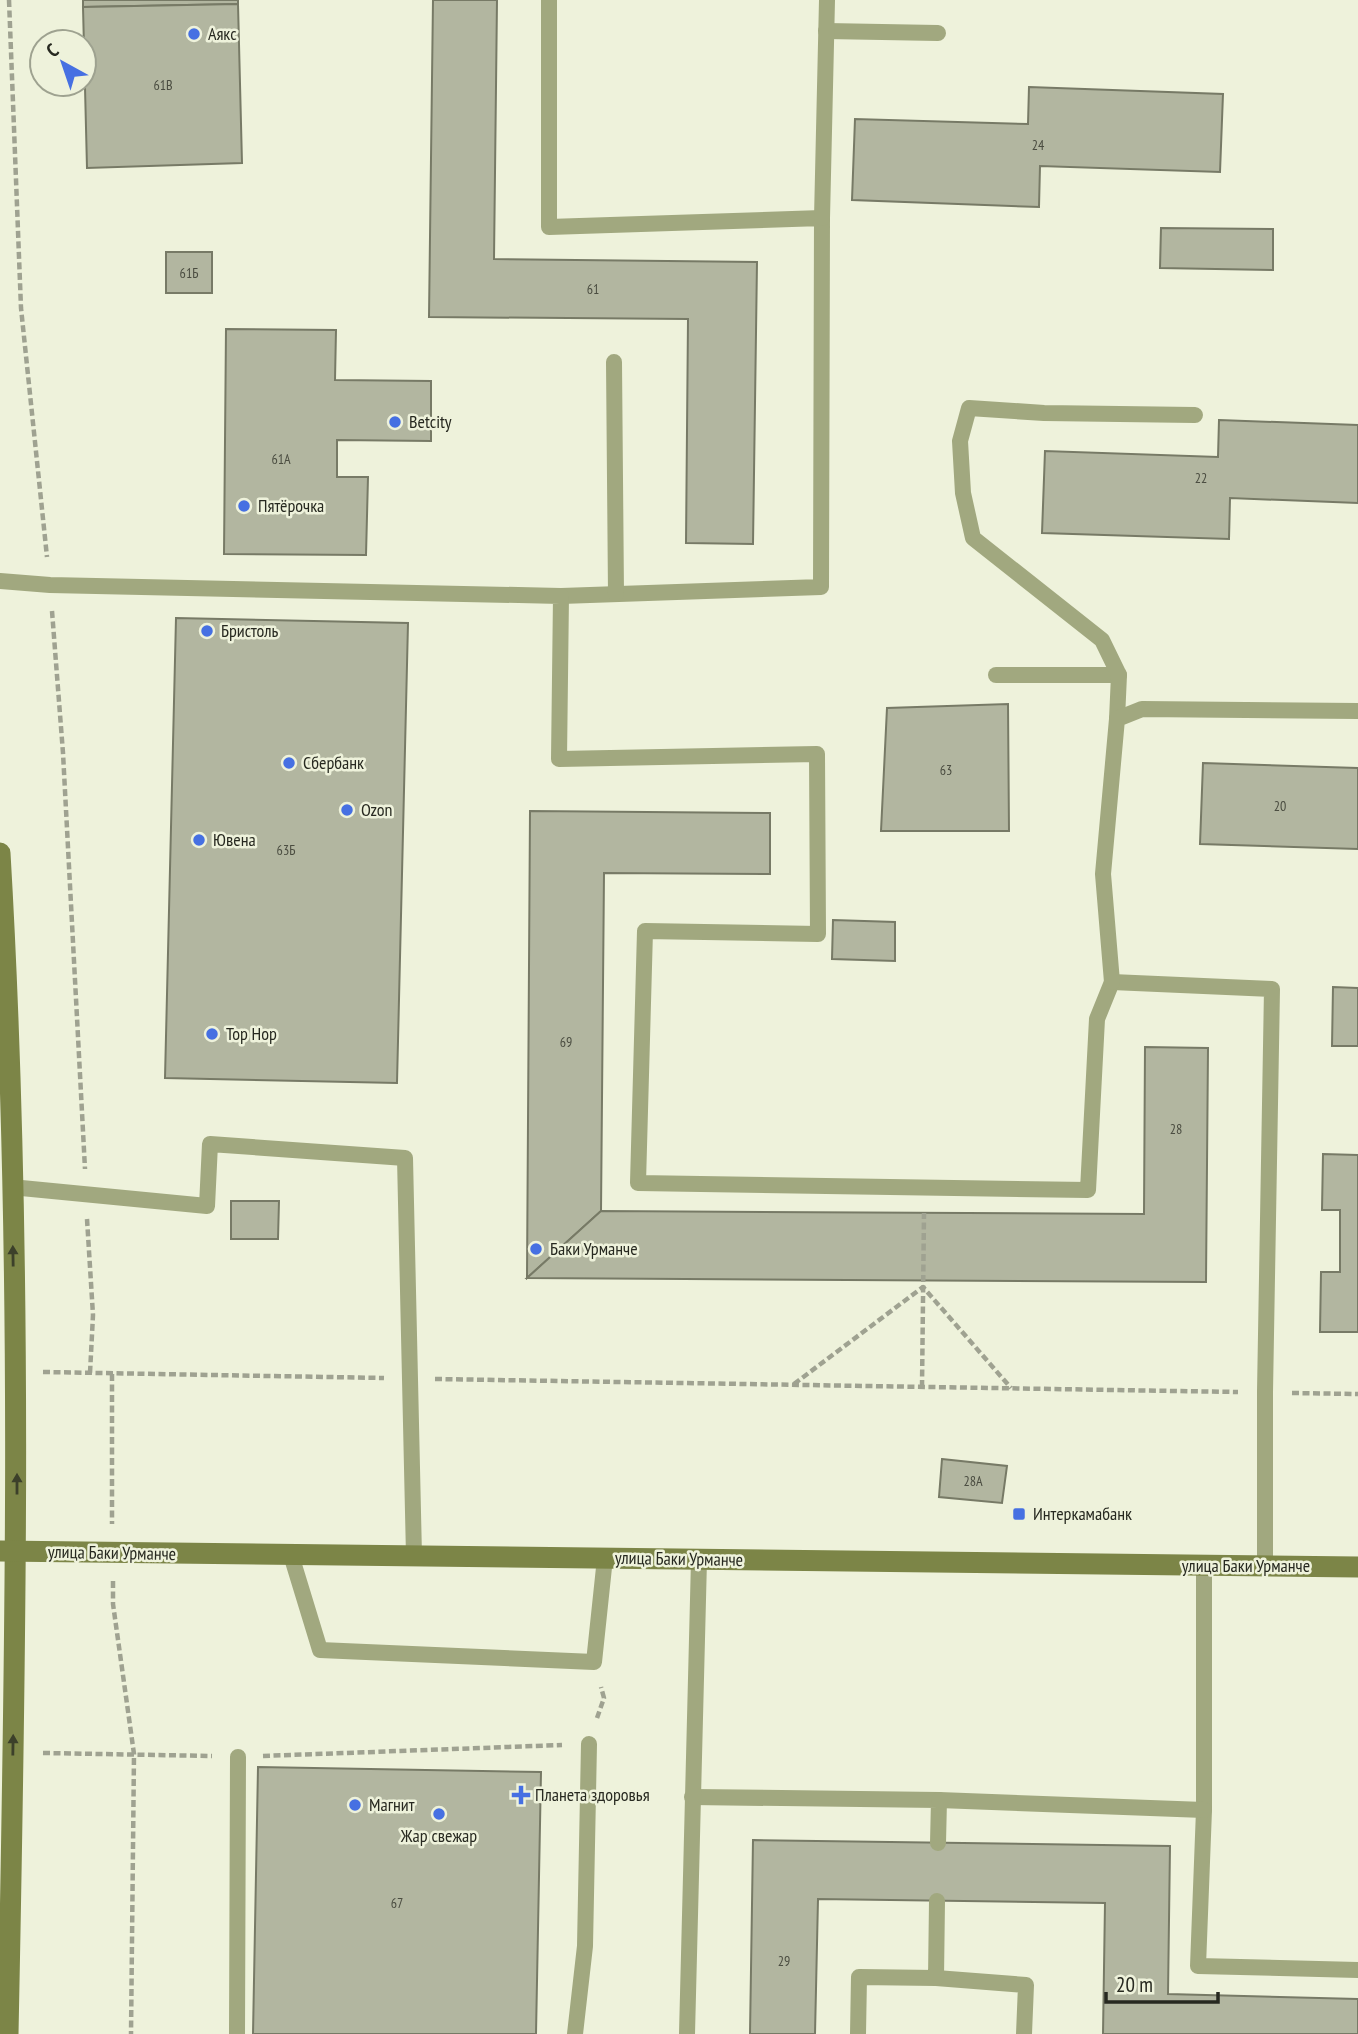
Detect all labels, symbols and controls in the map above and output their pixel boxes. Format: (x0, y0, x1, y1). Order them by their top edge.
place label: Аякс (208, 22, 237, 45)
marker: Аякс (186, 26, 202, 42)
north arrow (28, 28, 98, 98)
text: С (41, 38, 63, 62)
house number: 61В (153, 76, 173, 94)
house number: 24 (1032, 136, 1045, 154)
house number: 61Б (180, 264, 198, 282)
house number: 61 (587, 280, 599, 298)
place label: Betcity (409, 410, 452, 433)
marker: Betcity (387, 414, 403, 430)
house number: 61А (271, 450, 291, 468)
house number: 22 (1195, 469, 1207, 487)
place label: Пятёрочка (258, 494, 324, 517)
marker: Пятёрочка (236, 498, 252, 514)
place label: Бристоль (221, 619, 279, 642)
marker: Бристоль (199, 623, 215, 639)
place label: Сбербанк (303, 751, 364, 774)
marker: Сбербанк (281, 755, 297, 771)
house number: 63 (940, 761, 952, 779)
house number: 20 (1274, 797, 1286, 815)
place label: Ozon (361, 798, 393, 821)
marker: Ozon (339, 802, 355, 818)
place label: Ювена (213, 828, 256, 851)
marker: Ювена (191, 832, 207, 848)
house number: 63Б (277, 841, 295, 859)
place label: Top Hop (226, 1022, 277, 1045)
marker: Top Hop (204, 1026, 220, 1042)
house number: 69 (560, 1033, 572, 1051)
house number: 28 (1170, 1120, 1182, 1138)
place label: Баки Урманче (550, 1237, 638, 1260)
marker: Баки Урманче (528, 1241, 544, 1257)
one-way arrow (7, 1245, 19, 1267)
house number: 28А (963, 1472, 983, 1490)
one-way arrow (11, 1473, 23, 1495)
place label: Интеркамабанк (1033, 1502, 1132, 1525)
marker: Интеркамабанк (1011, 1506, 1027, 1522)
street label: улица Баки Урманче (48, 1540, 176, 1565)
street label: улица Баки Урманче (615, 1546, 743, 1571)
street label: улица Баки Урманче (1182, 1554, 1310, 1577)
one-way arrow (7, 1734, 18, 1756)
place label: Планета здоровья (535, 1783, 650, 1806)
marker: Планета здоровья (513, 1787, 529, 1803)
place label: Магнит (369, 1793, 415, 1816)
marker: Магнит (347, 1797, 363, 1813)
marker: Жар свежар (431, 1806, 447, 1822)
place label: Жар свежар (400, 1824, 477, 1847)
house number: 67 (391, 1894, 403, 1912)
house number: 29 (778, 1952, 790, 1970)
scale bar (1106, 1960, 1218, 2004)
text: 20 m (1116, 1971, 1153, 1998)

